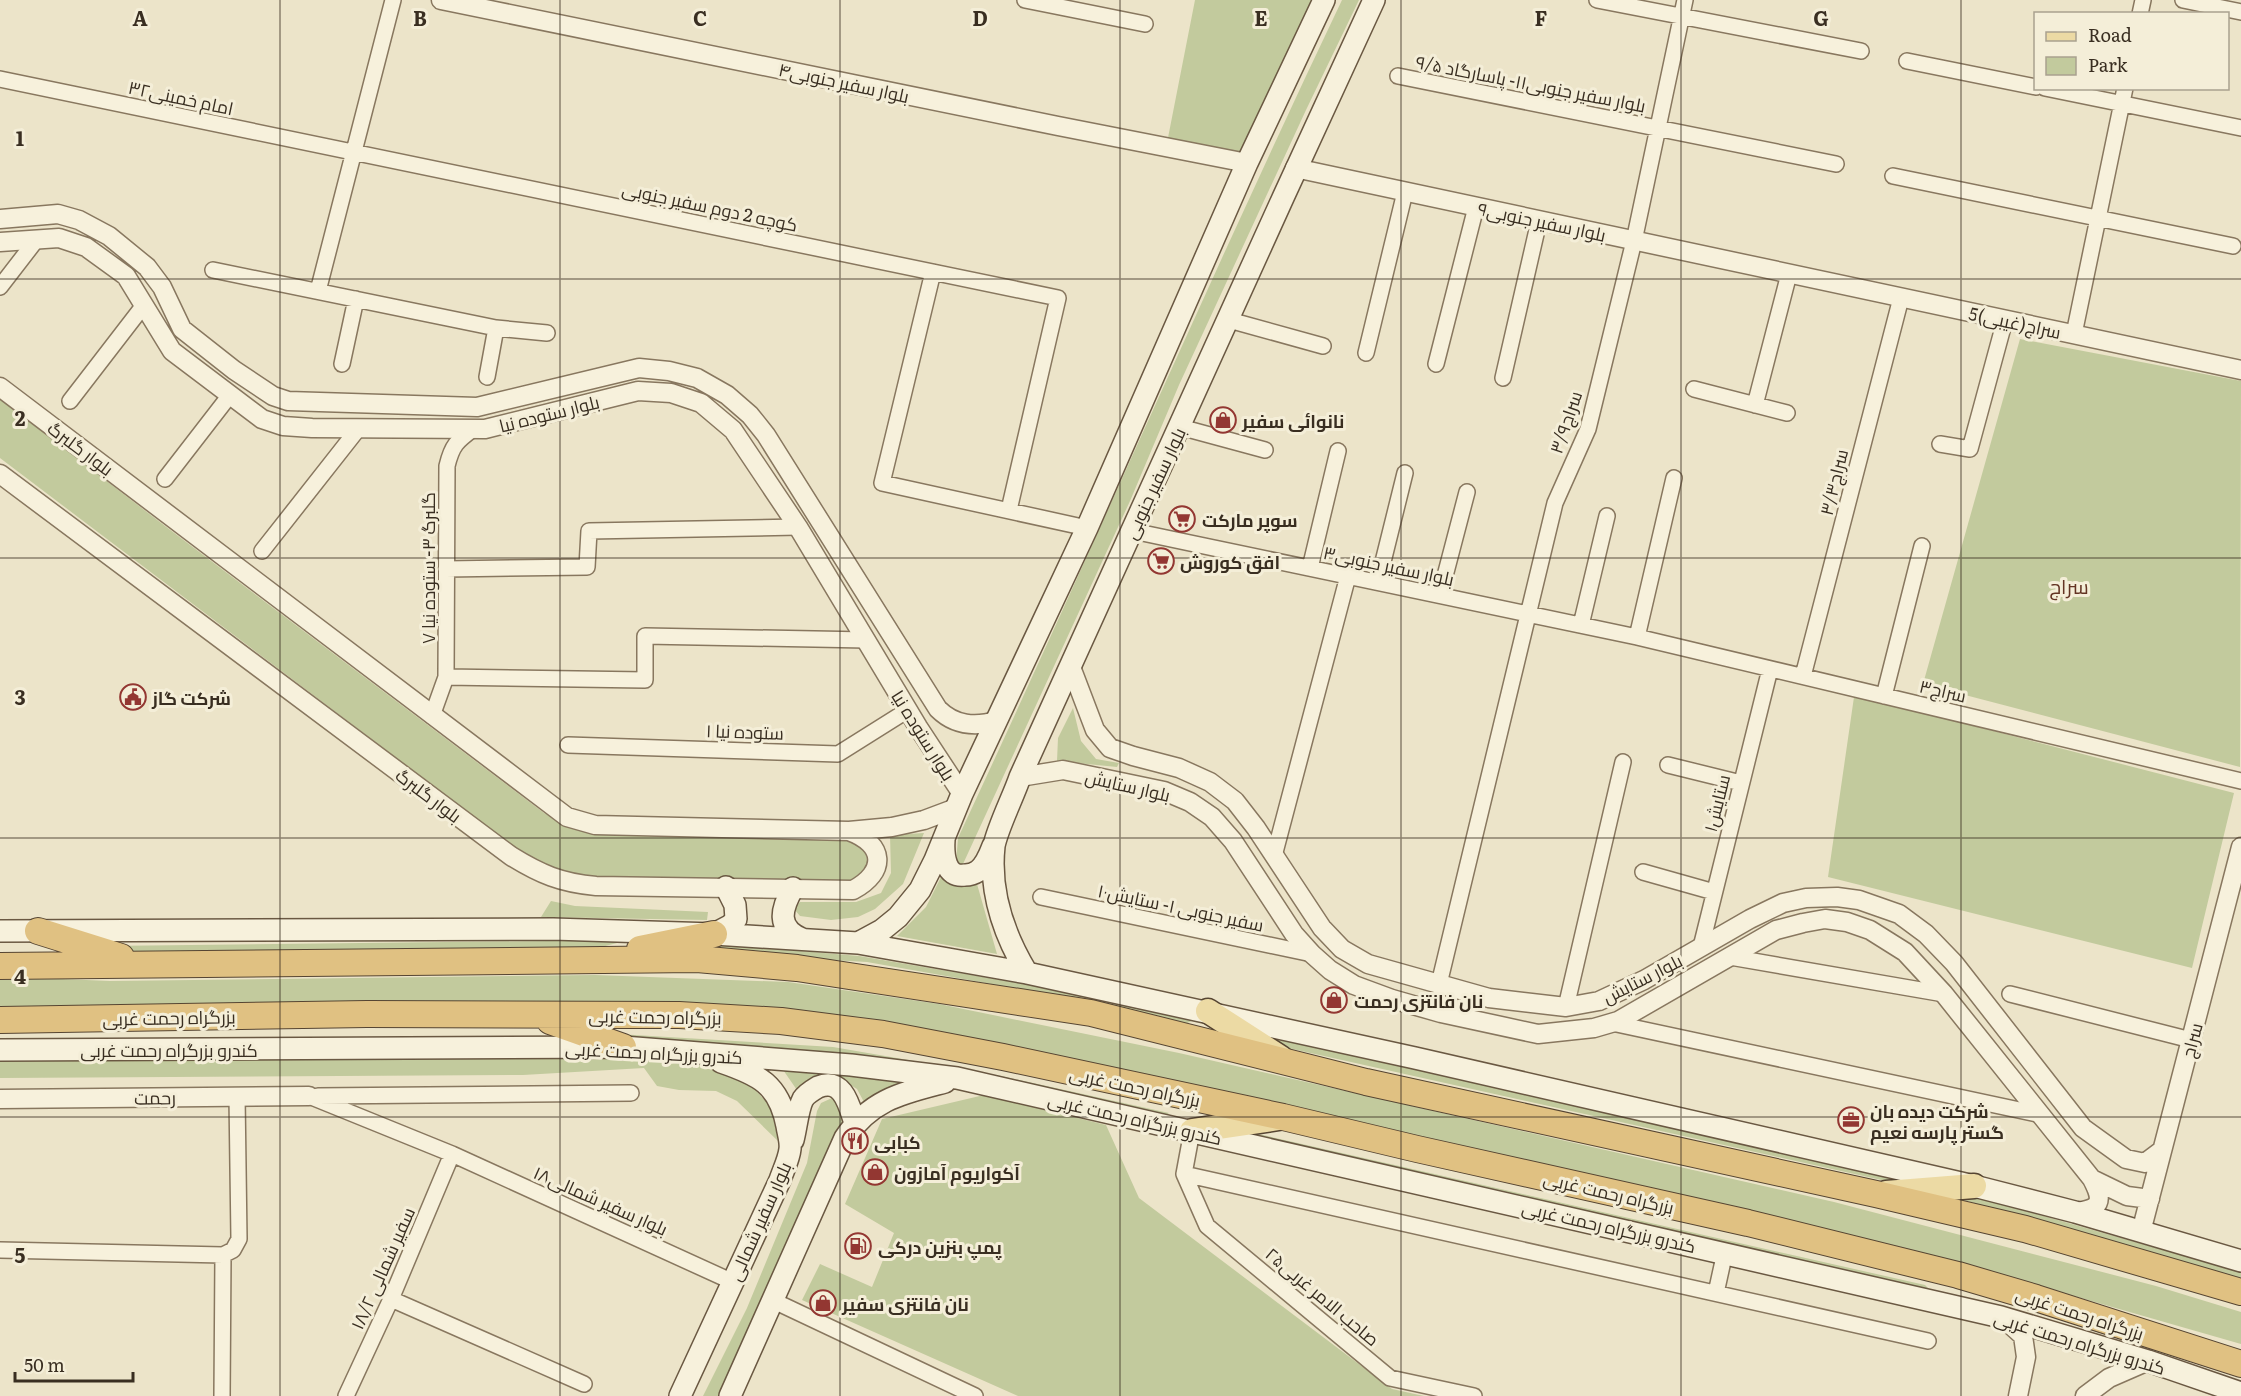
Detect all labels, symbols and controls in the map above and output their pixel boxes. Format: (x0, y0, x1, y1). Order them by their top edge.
text: A (132, 2, 148, 32)
text: B (413, 2, 427, 32)
text: C (693, 2, 707, 32)
text: D (972, 2, 988, 32)
text: E (1254, 2, 1268, 32)
text: F (1535, 2, 1548, 32)
text: G (1813, 2, 1829, 32)
legend (2034, 12, 2229, 90)
text: Road (2088, 21, 2132, 48)
street label: بلوار سفیر جنوبی۱۱- پاسارگاد ۹/۵ (1414, 47, 1648, 119)
text: Park (2088, 51, 2129, 78)
street label: بلوار سفیر جنوبی۴ (776, 55, 912, 109)
street label: امام خمینی۳۲ (126, 73, 236, 121)
text: 1 (16, 122, 24, 152)
street label: کوچه 2 دوم سفیر جنوبی (620, 174, 800, 238)
street label: بلوار سفیر جنوبی۹ (1475, 194, 1609, 248)
street label: 5سراج(غیبی) (1966, 299, 2064, 345)
street label: بلوار ستوده نیا (496, 387, 602, 439)
street label: سراج۳/۹ (1542, 387, 1588, 457)
text: 2 (15, 402, 26, 432)
shop icon: نانوائی سفیر (1208, 405, 1238, 435)
place label: نانوائی سفیر (1241, 407, 1344, 434)
street label: بلوار گلبرگ (42, 414, 120, 482)
street label: بلوار سفیر جنوبی (1116, 422, 1192, 544)
street label: سراج۳/۳ (1812, 446, 1854, 518)
street label: گلبرگ ۳- ستوده نیا ۷ (414, 492, 441, 644)
supermarket icon: سوپر مارکت (1167, 504, 1197, 534)
place label: سوپر مارکت (1202, 506, 1298, 533)
street label: بلوار سفیر جنوبی۳ (1321, 538, 1457, 592)
supermarket icon: افق کوروش (1146, 546, 1176, 576)
place label: افق کوروش (1180, 548, 1280, 575)
district label: سراج (2049, 570, 2089, 601)
street label: سراج۳ (1917, 672, 1969, 708)
text: 3 (14, 681, 26, 711)
public building icon: شرکت گاز (118, 682, 148, 712)
place label: شرکت گاز (151, 684, 231, 711)
street label: بلوار ستوده نیا (885, 684, 963, 786)
street label: ستوده نیا ۱ (706, 716, 784, 746)
street label: بلوار گلبرگ (390, 761, 468, 829)
street label: بلوار ستایش (1083, 762, 1173, 808)
street label: ستایش۱ (1696, 771, 1736, 835)
street label: سفیر جنوبی ۱- ستایش۱۰ (1096, 876, 1266, 938)
street label: بلوار ستایش (1597, 946, 1687, 1010)
text: 4 (14, 960, 26, 990)
shop icon: نان فانتزی رحمت (1319, 985, 1349, 1015)
place label: نان فانتزی رحمت (1354, 987, 1483, 1014)
street label: بزرگراه رحمت غربی (588, 1001, 722, 1031)
street label: بزرگراه رحمت غربی (102, 1002, 236, 1032)
street label: سراج (2173, 1019, 2209, 1061)
street label: کندرو بزرگراه رحمت غربی (565, 1034, 743, 1070)
street label: کندرو بزرگراه رحمت غربی (80, 1036, 258, 1063)
street label: بزرگراه رحمت غربی (1067, 1059, 1203, 1113)
street label: رحمت (134, 1083, 176, 1111)
street label: کندرو بزرگراه رحمت غربی (1045, 1085, 1225, 1151)
place label: شرکت دیده بان گستر پارسه نعیم (1870, 1097, 2004, 1145)
office icon: شرکت دیده بان گستر پارسه نعیم (1836, 1105, 1866, 1135)
restaurant icon: کبابی (840, 1126, 870, 1156)
place label: کبابی (874, 1128, 921, 1155)
street label: بلوار سفیر شمالی (721, 1157, 797, 1285)
shop icon: آکواریوم آمازون (860, 1157, 890, 1187)
street label: بلوار سفیر شمالی۱۸ (529, 1158, 673, 1242)
place label: آکواریوم آمازون (894, 1159, 1020, 1186)
street label: بزرگراه رحمت غربی (1541, 1164, 1677, 1220)
street label: کندرو بزرگراه رحمت غربی (1519, 1193, 1699, 1259)
street label: سفیر شمالی ۱۸/۲ (343, 1202, 421, 1334)
fuel station icon: پمپ بنزین درکی (843, 1231, 873, 1261)
place label: پمپ بنزین درکی (878, 1233, 1002, 1260)
text: 5 (15, 1239, 26, 1269)
street label: صاحب الامر غربی۲۵ (1260, 1240, 1386, 1352)
street label: بزرگراه رحمت غربی (2012, 1280, 2148, 1346)
shop icon: نان فانتزی سفیر (808, 1288, 838, 1318)
place label: نان فانتزی سفیر (841, 1290, 969, 1317)
street label: کندرو بزرگراه رحمت غربی (1991, 1303, 2169, 1381)
scale bar (15, 1345, 134, 1383)
text: 50 m (24, 1351, 65, 1378)

